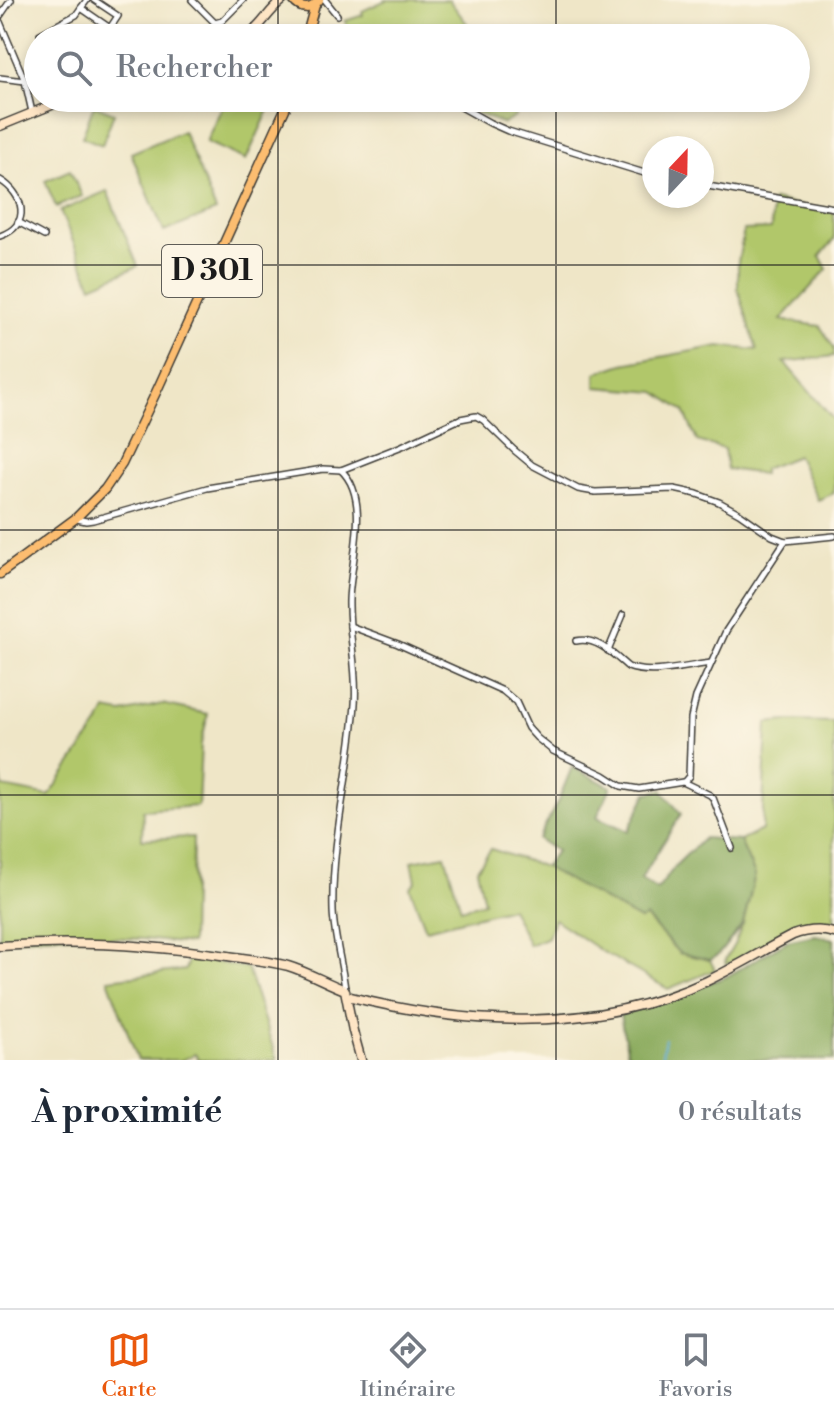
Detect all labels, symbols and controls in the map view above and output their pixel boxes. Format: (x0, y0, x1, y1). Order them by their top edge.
search box (24, 24, 810, 112)
icon: search (52, 46, 96, 90)
text: Rechercher (116, 49, 273, 87)
north arrow (642, 136, 714, 208)
road number: D 301 (162, 245, 262, 297)
text: À proximité (32, 1091, 222, 1133)
text: 0 résultats (678, 1096, 802, 1128)
tab: Carte (102, 1328, 157, 1403)
tab: Itinéraire (360, 1328, 456, 1403)
tab: Favoris (659, 1328, 732, 1403)

